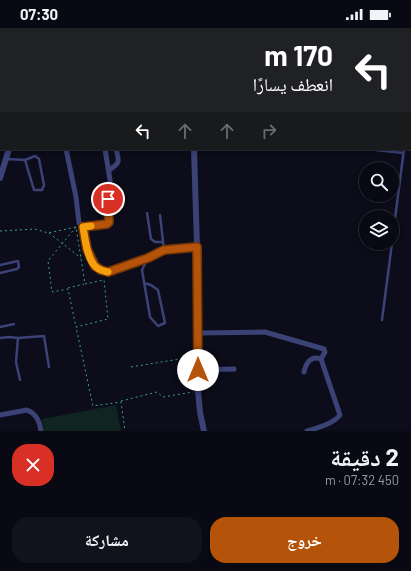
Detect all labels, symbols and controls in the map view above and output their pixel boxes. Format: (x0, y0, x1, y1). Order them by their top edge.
text: 07:30 (20, 5, 58, 23)
text: 170 m (264, 38, 333, 72)
icon: left (347, 44, 399, 96)
text: انعطف يسارًا (253, 73, 333, 95)
icon: left (132, 120, 154, 142)
icon: ahead (174, 120, 196, 142)
icon: ahead (216, 120, 238, 142)
icon: right (258, 120, 280, 142)
map controls (359, 162, 399, 250)
button: search (359, 162, 399, 202)
pin (91, 182, 125, 216)
icon: arrive (97, 188, 119, 210)
button: layers (359, 210, 399, 250)
position arrow (177, 349, 219, 391)
text: 2 دقيقة (330, 442, 399, 471)
button: close (12, 444, 54, 486)
text: 450 m · 07:32 (325, 472, 399, 488)
button: مشاركة (12, 517, 202, 563)
button: خروج (210, 517, 399, 563)

